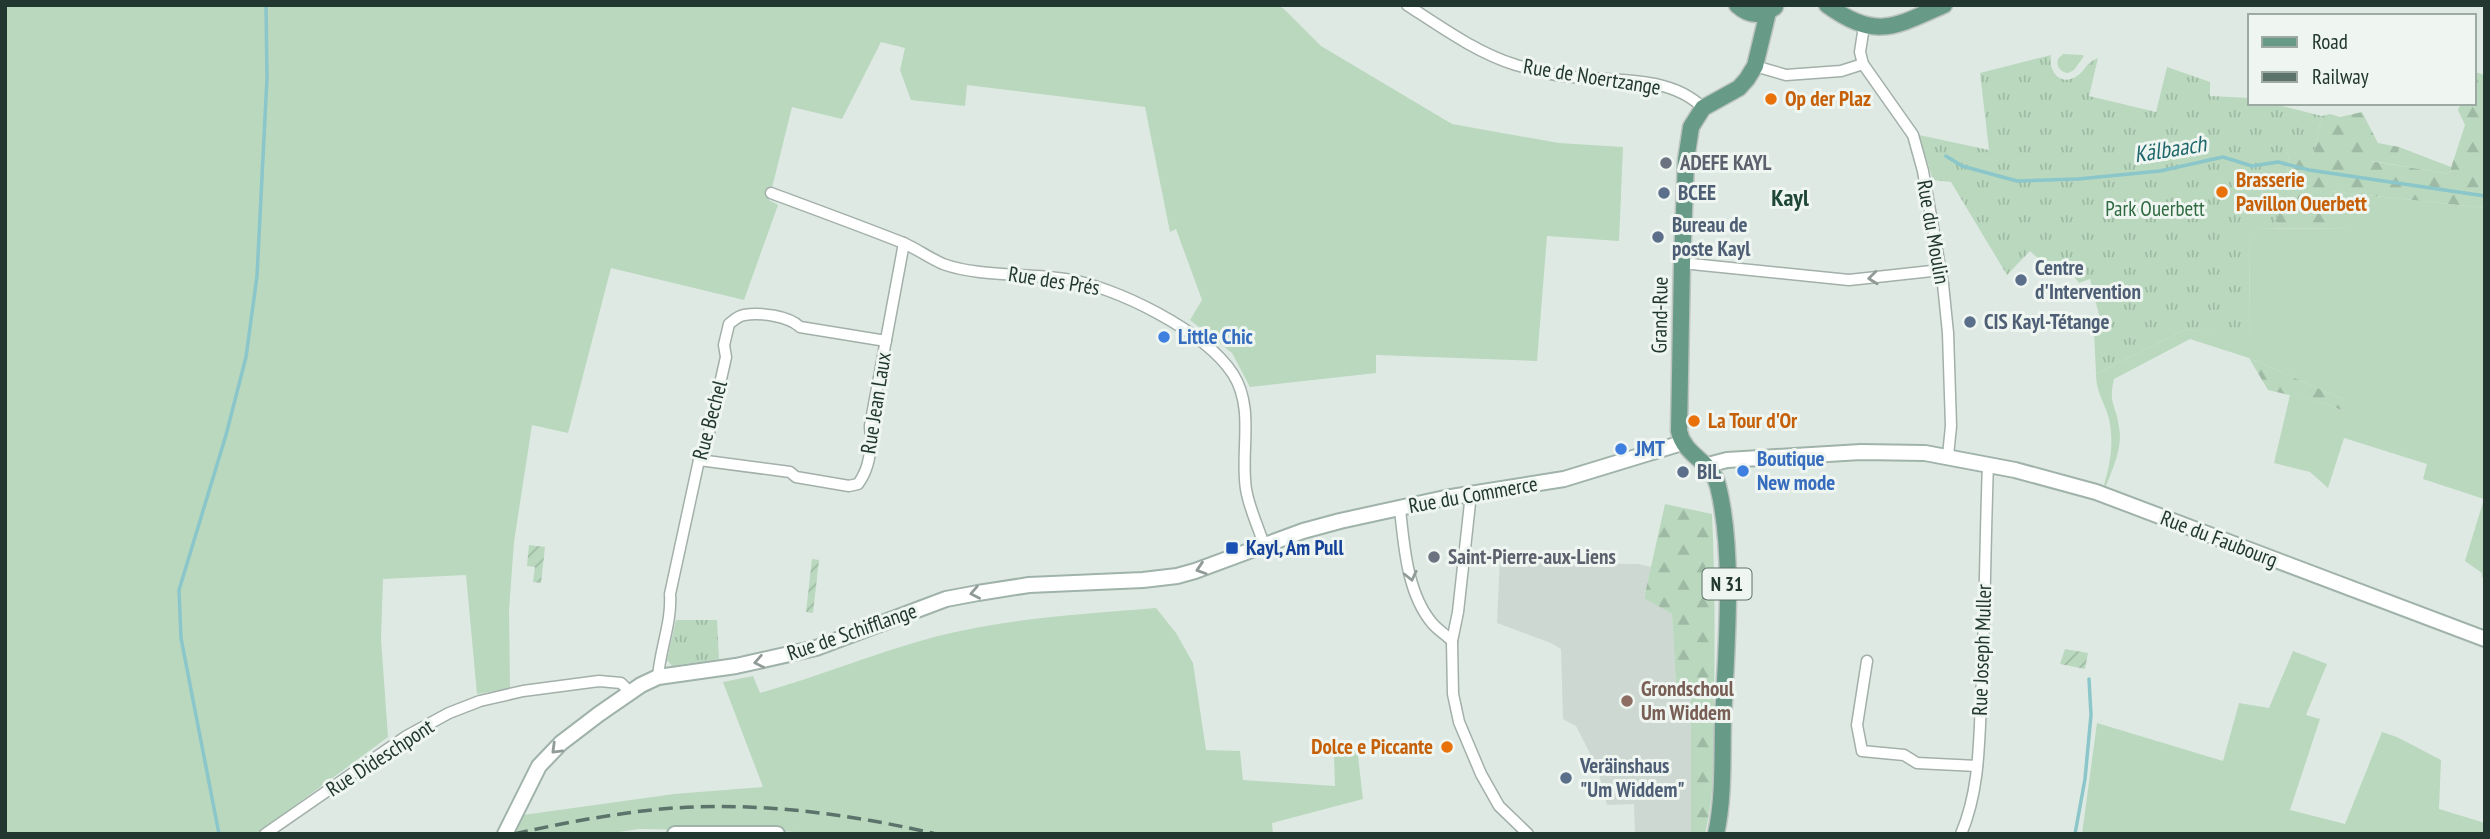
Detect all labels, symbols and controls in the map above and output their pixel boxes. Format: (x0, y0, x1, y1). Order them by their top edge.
legend (2248, 14, 2476, 105)
text: Road (2312, 28, 2348, 55)
street label: Rue de Noertzange (1522, 52, 1663, 101)
text: Railway (2312, 63, 2369, 90)
place label: Op der Plaz (1785, 85, 1871, 112)
marker: Op der Plaz (1763, 91, 1779, 107)
water label: Kälbaach (2132, 128, 2210, 169)
place label: ADEFE KAYL (1679, 149, 1772, 176)
marker: ADEFE KAYL (1658, 155, 1674, 171)
place label: Brasserie Pavillon Ouerbett (2236, 166, 2367, 217)
street label: Rue du Moulin (1911, 178, 1956, 286)
place label: BCEE (1678, 179, 1716, 206)
district label: Kayl (1771, 182, 1809, 213)
marker: Brasserie Pavillon Ouerbett (2214, 184, 2230, 200)
marker: BCEE (1656, 185, 1672, 201)
park label: Park Ouerbett (2105, 195, 2205, 222)
place label: Bureau de poste Kayl (1672, 211, 1751, 262)
marker: Bureau de poste Kayl (1650, 229, 1666, 245)
place label: Centre d'Intervention (2035, 254, 2141, 305)
street label: Rue des Prés (1006, 260, 1102, 301)
one-way arrow (1867, 270, 1878, 285)
marker: Centre d'Intervention (2013, 272, 2029, 288)
street label: Grand-Rue (1645, 276, 1674, 354)
place label: CIS Kayl-Tétange (1984, 308, 2109, 335)
marker: CIS Kayl-Tétange (1962, 314, 1978, 330)
place label: Little Chic (1178, 323, 1254, 350)
marker: Little Chic (1156, 329, 1172, 345)
street label: Rue Jean Laux (854, 350, 897, 456)
street label: Rue Bechel (686, 377, 733, 462)
place label: La Tour d'Or (1708, 407, 1798, 434)
marker: La Tour d'Or (1686, 413, 1702, 429)
place label: JMT (1634, 435, 1665, 462)
marker: JMT (1613, 441, 1629, 457)
place label: Boutique New mode (1757, 445, 1835, 496)
place label: BIL (1697, 458, 1721, 485)
marker: Boutique New mode (1735, 463, 1751, 479)
marker: BIL (1675, 464, 1691, 480)
street label: Rue du Commerce (1406, 470, 1540, 519)
street label: Rue du Faubourg (2157, 504, 2282, 573)
place label: Kayl, Am Pull (1246, 534, 1344, 561)
marker: Kayl, Am Pull (1224, 540, 1240, 556)
place label: Saint-Pierre-aux-Liens (1448, 543, 1616, 570)
marker: Saint-Pierre-aux-Liens (1426, 549, 1442, 565)
one-way arrow (1195, 561, 1207, 575)
road number: N 31 (1702, 568, 1752, 600)
one-way arrow (1403, 570, 1417, 582)
street label: Rue Joseph Muller (1966, 583, 1997, 716)
one-way arrow (969, 585, 981, 600)
street label: Rue de Schifflange (783, 597, 920, 666)
one-way arrow (753, 653, 765, 668)
place label: Grondschoul Um Widdem (1641, 675, 1735, 726)
marker: Grondschoul Um Widdem (1619, 693, 1635, 709)
street label: Rue Dideschpont (321, 713, 439, 802)
place label: Dolce e Piccante (1311, 733, 1433, 760)
marker: Dolce e Piccante (1439, 739, 1455, 755)
one-way arrow (551, 741, 564, 754)
place label: Veräinshaus "Um Widdem" (1579, 752, 1685, 803)
marker: Veräinshaus "Um Widdem" (1558, 770, 1574, 786)

